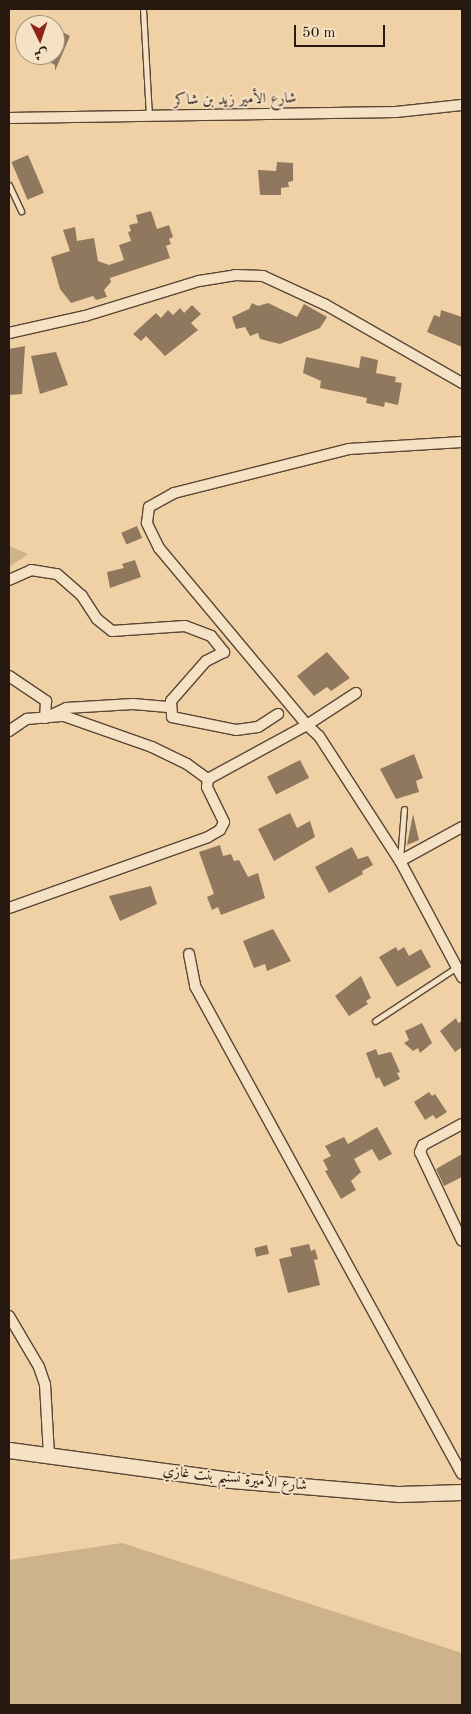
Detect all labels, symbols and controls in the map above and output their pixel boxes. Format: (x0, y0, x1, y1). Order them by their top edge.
north arrow (15, 15, 65, 65)
scale bar (296, 15, 387, 47)
text: 50 m (302, 26, 336, 41)
text: ش (34, 46, 48, 61)
street label: شارع الأمير زيد بن شاكر (174, 90, 296, 110)
street label: شارع الأميرة تسنيم بنت غازي (162, 1462, 308, 1496)

